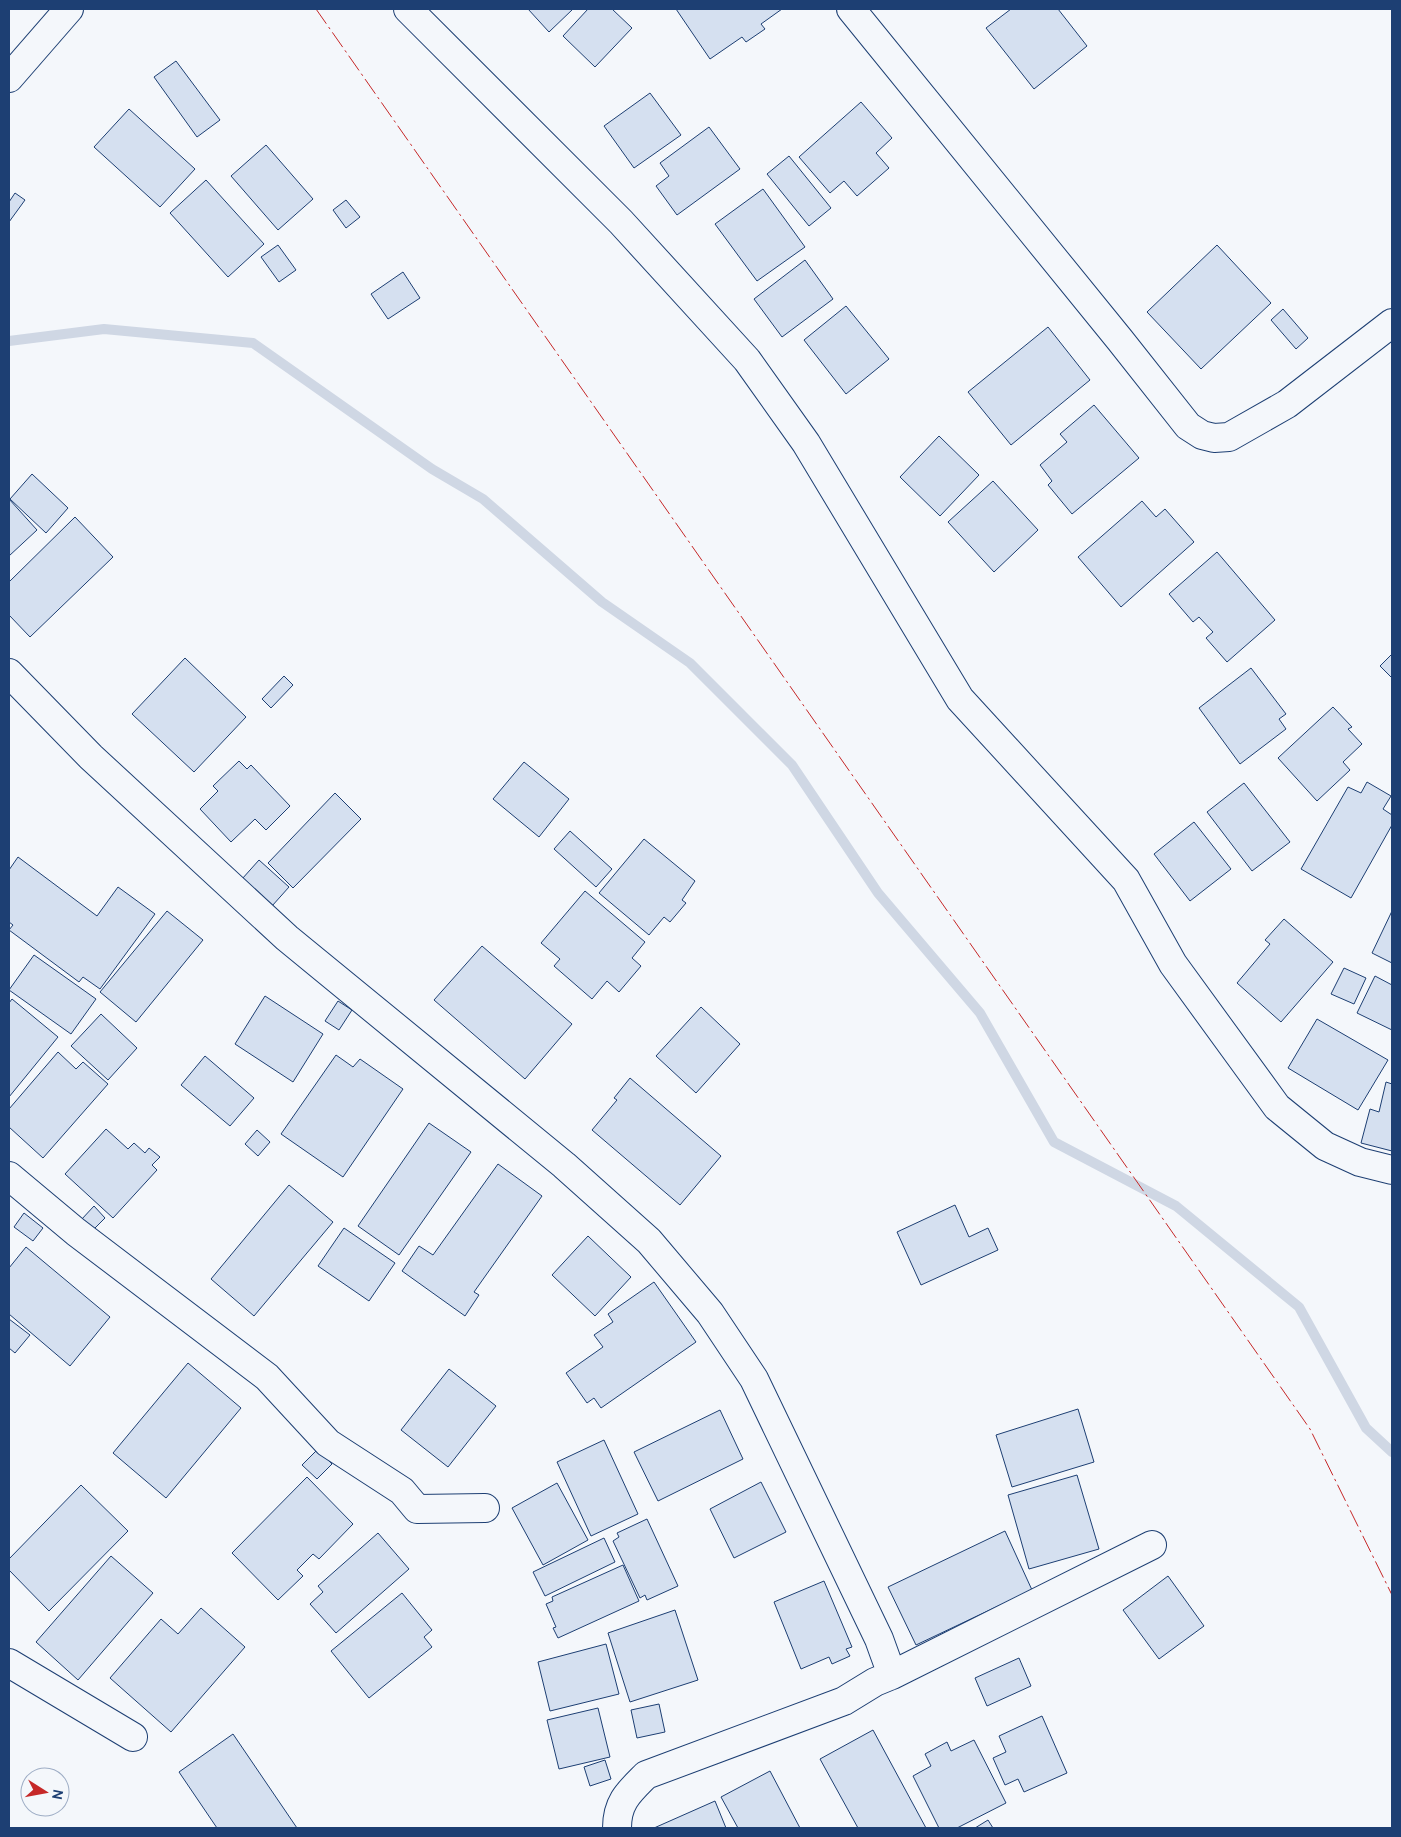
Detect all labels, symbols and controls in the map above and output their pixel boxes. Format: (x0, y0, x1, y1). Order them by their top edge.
north arrow (20, 1767, 70, 1817)
text: N (48, 1788, 68, 1801)

